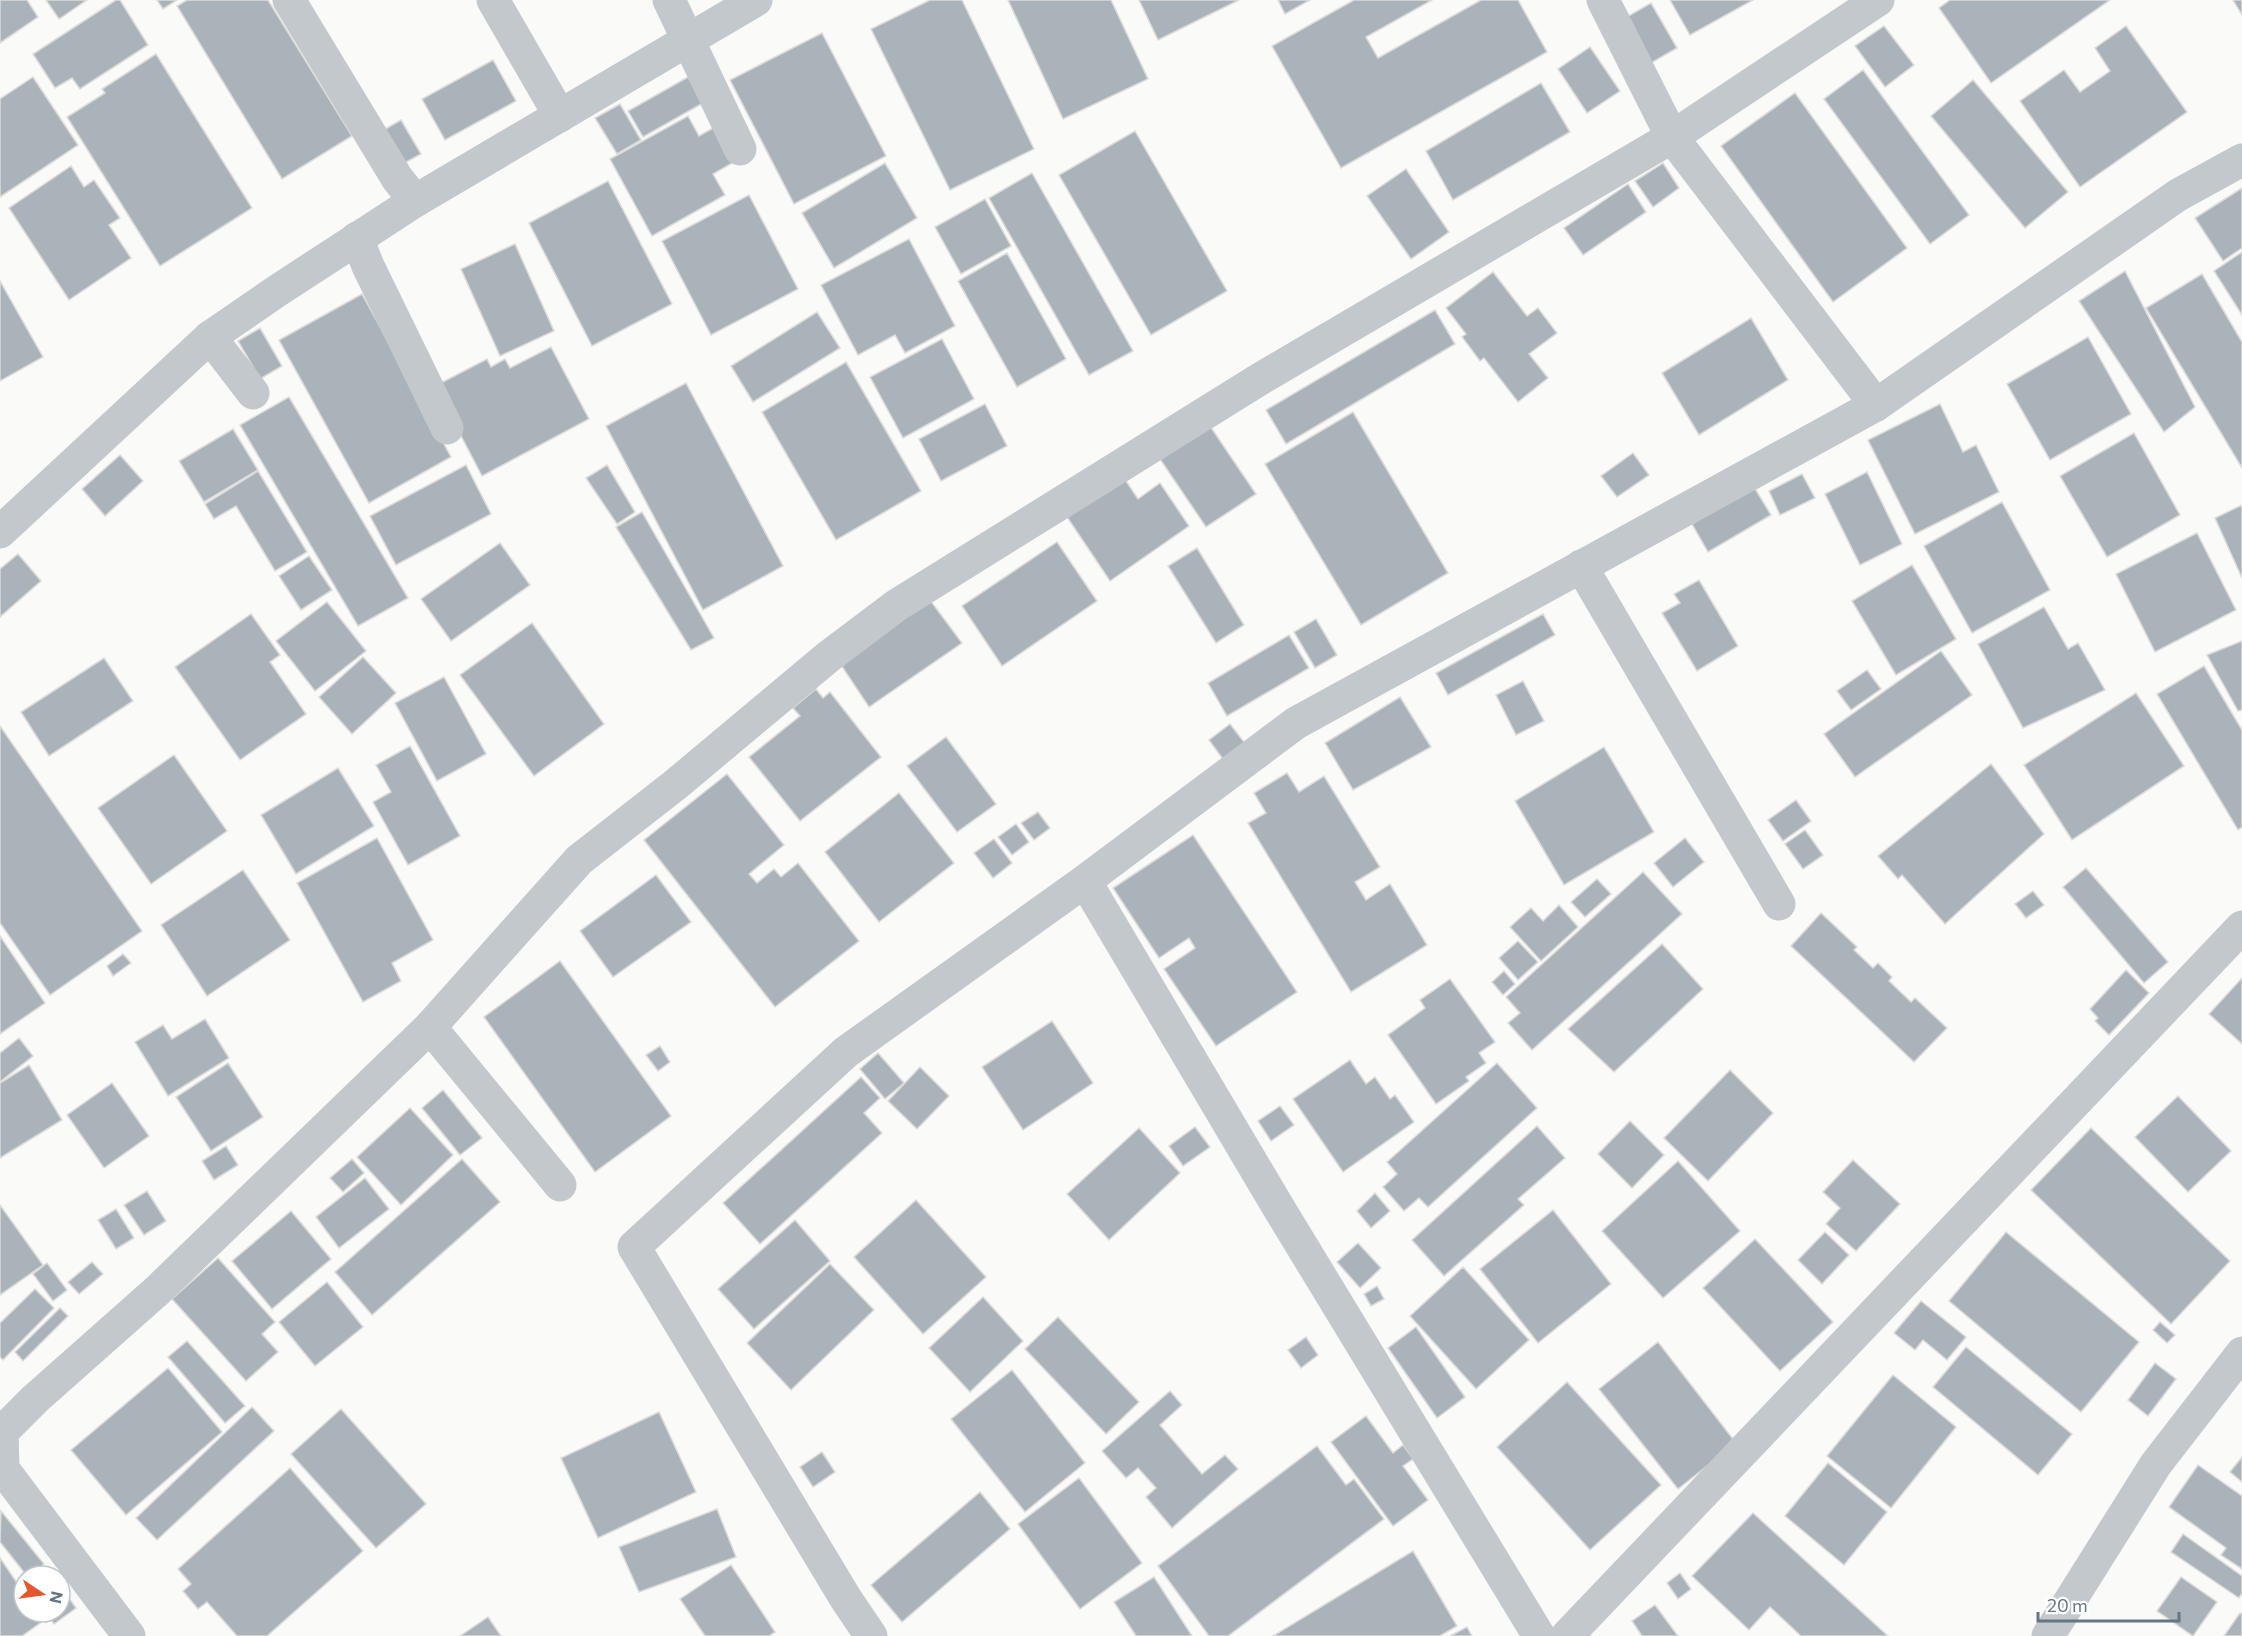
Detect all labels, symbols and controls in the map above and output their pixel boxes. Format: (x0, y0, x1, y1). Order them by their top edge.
north arrow (12, 1564, 72, 1624)
scale bar (2038, 1585, 2179, 1623)
text: N (46, 1590, 68, 1605)
text: 20 m (2047, 1594, 2088, 1616)

